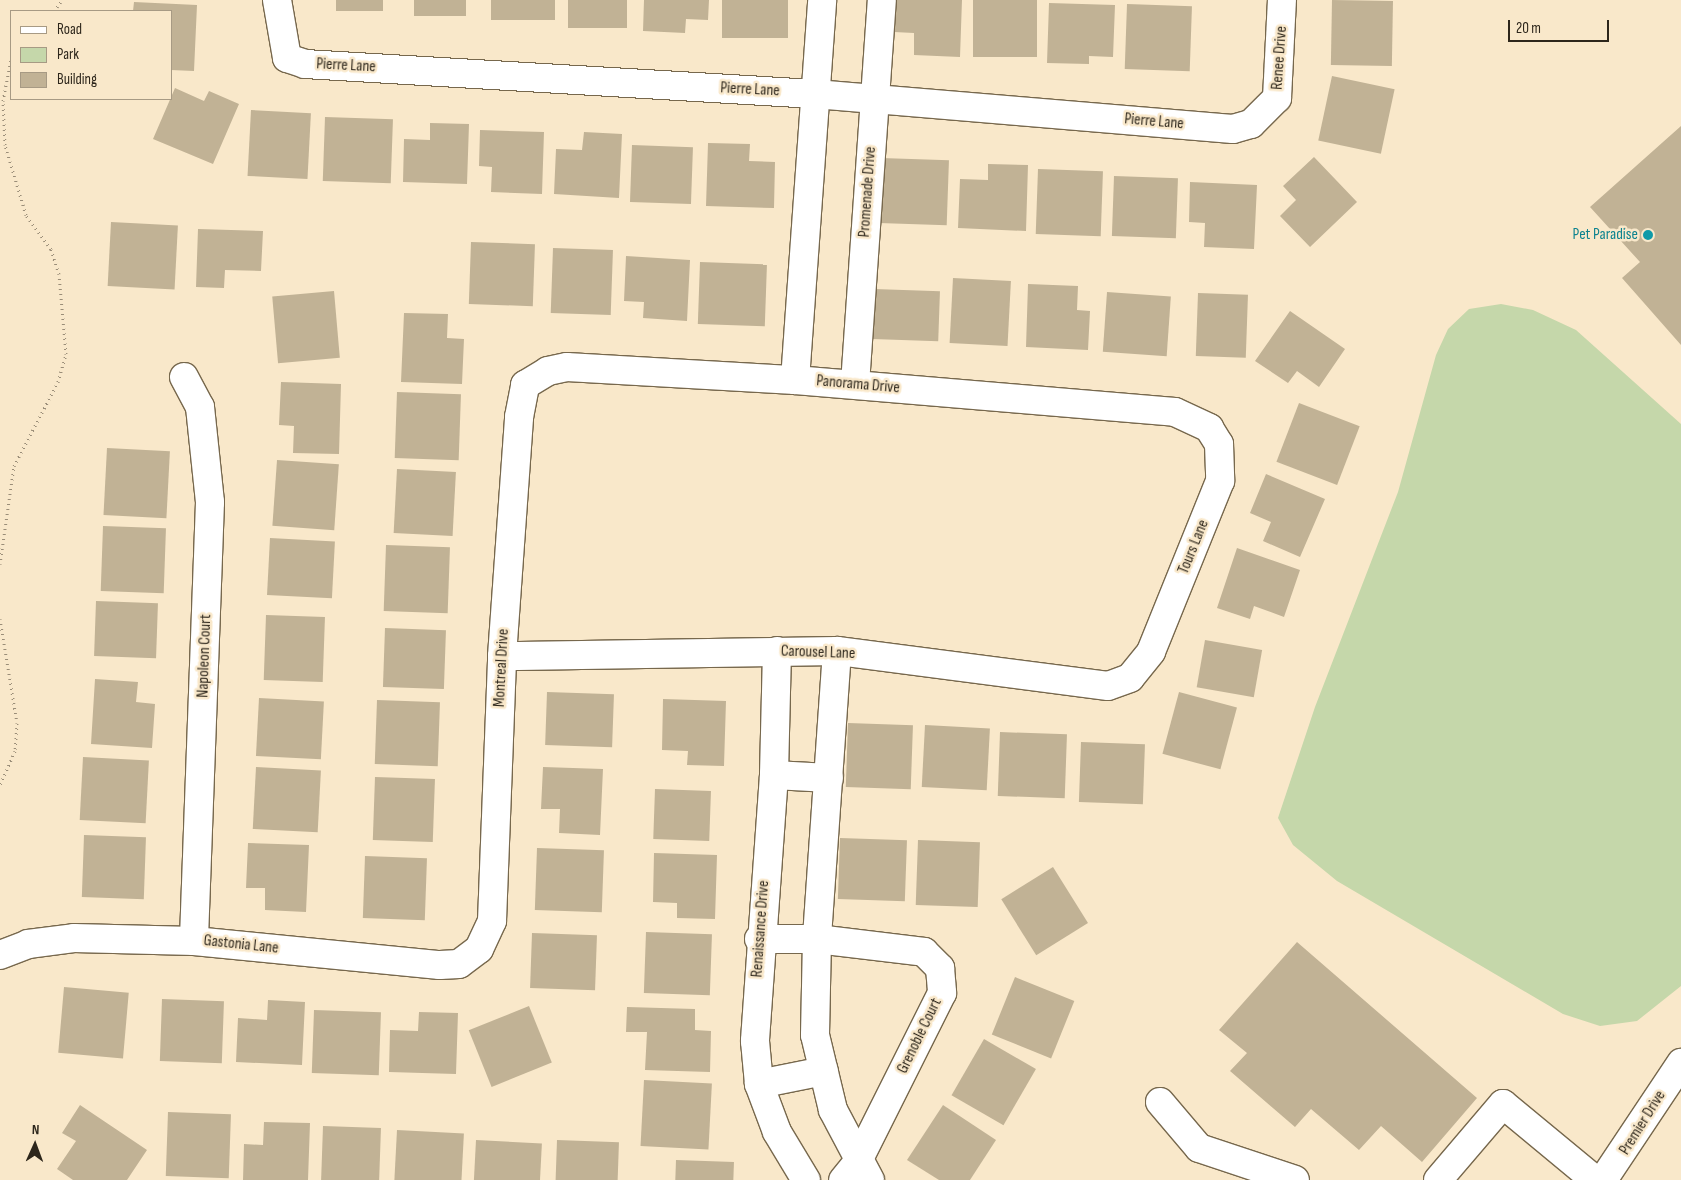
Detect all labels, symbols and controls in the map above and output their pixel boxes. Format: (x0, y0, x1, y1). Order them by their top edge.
legend (10, 10, 172, 100)
scale bar (1511, 10, 1612, 42)
text: 20 m (1516, 19, 1541, 38)
text: Road (57, 20, 82, 39)
street label: Renee Drive (1268, 25, 1292, 91)
text: Park (57, 45, 79, 64)
street label: Pierre Lane (316, 55, 376, 77)
text: Building (57, 70, 97, 89)
street label: Pierre Lane (720, 79, 780, 101)
street label: Pierre Lane (1124, 110, 1184, 134)
street label: Promenade Drive (855, 146, 881, 238)
place label: Pet Paradise (1572, 225, 1638, 245)
marker: Pet Paradise (1642, 229, 1654, 241)
street label: Panorama Drive (816, 372, 900, 398)
street label: Tours Lane (1174, 517, 1214, 577)
street label: Napoleon Court (194, 614, 216, 698)
street label: Montreal Drive (490, 628, 514, 708)
street label: Carousel Lane (781, 642, 855, 664)
street label: Renaissance Drive (748, 880, 774, 978)
street label: Gastonia Lane (203, 932, 279, 958)
street label: Grenoble Court (894, 995, 946, 1077)
street label: Premier Drive (1616, 1087, 1670, 1159)
north arrow (10, 1120, 60, 1170)
text: N (31, 1121, 40, 1138)

